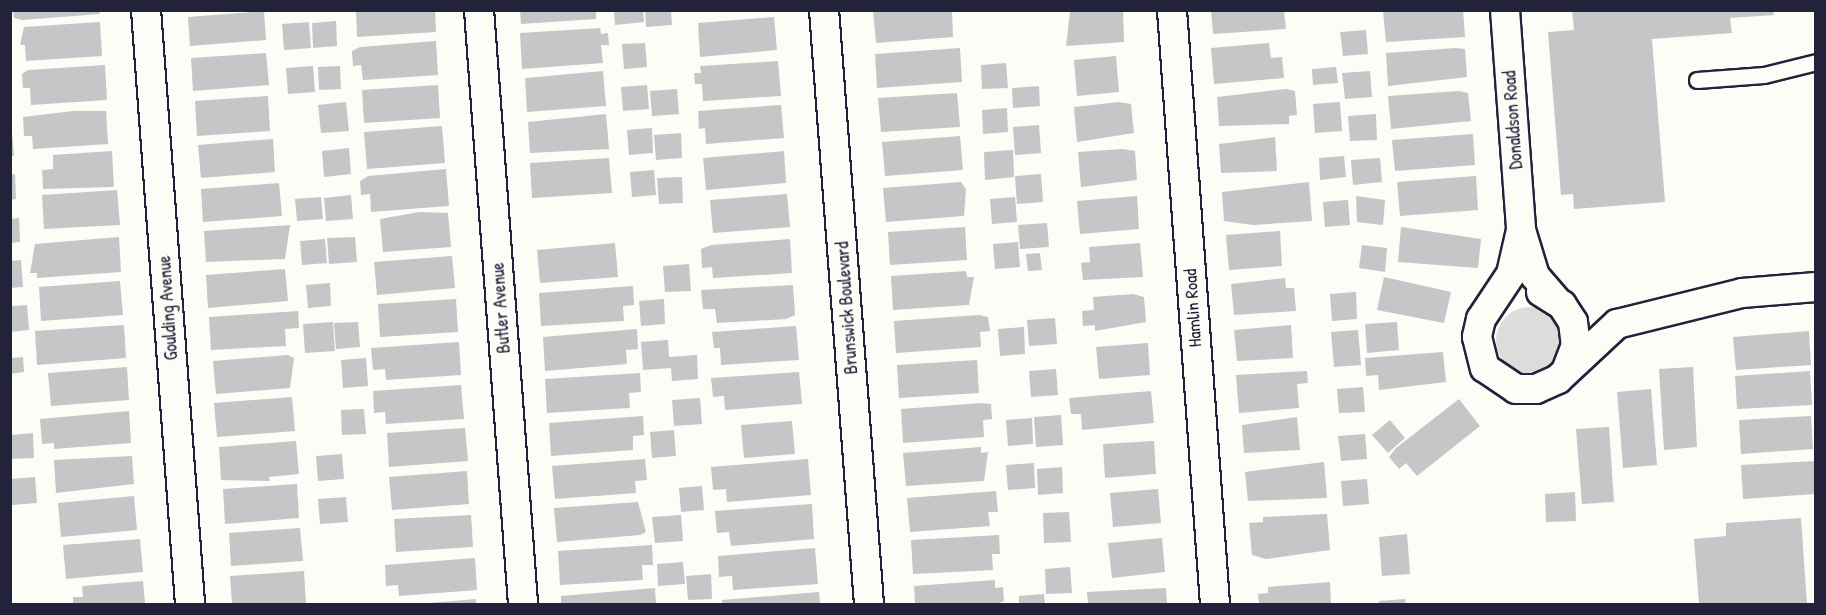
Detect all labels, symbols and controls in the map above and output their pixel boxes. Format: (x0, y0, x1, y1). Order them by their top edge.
street label: Donaldson Road (1499, 70, 1527, 170)
street label: Brunswick Boulevard (832, 241, 862, 375)
street label: Goulding Avenue (154, 255, 182, 361)
street label: Butler Avenue (487, 262, 515, 354)
street label: Hamlin Road (1179, 268, 1207, 348)

